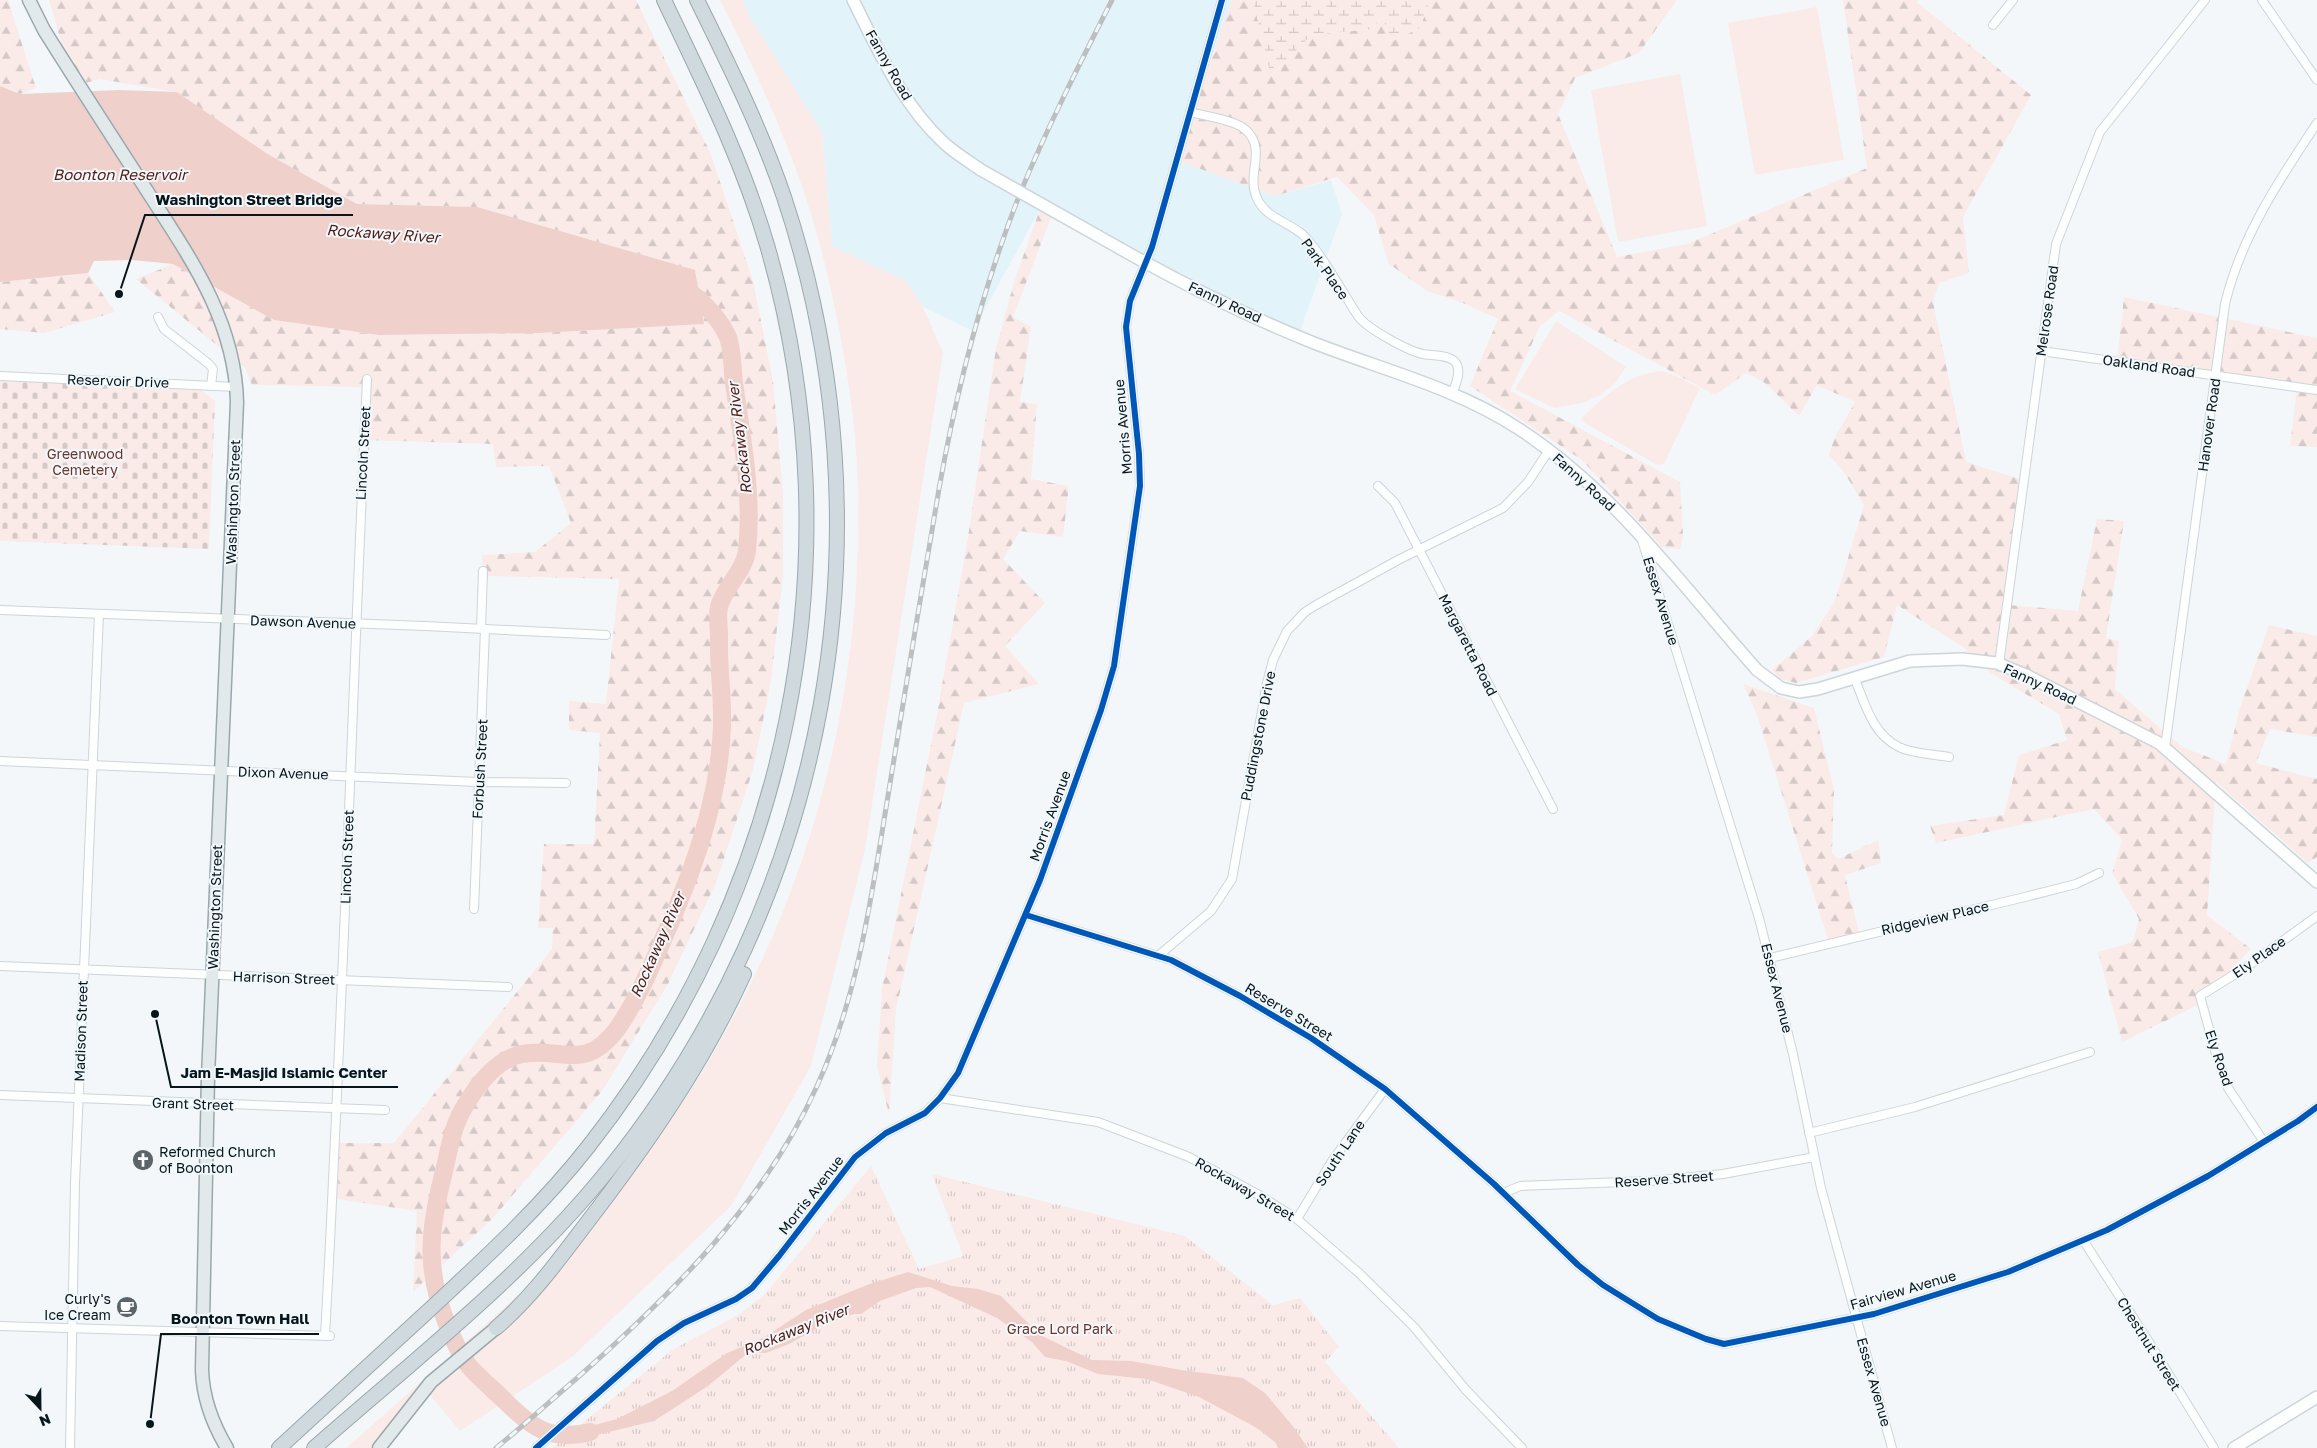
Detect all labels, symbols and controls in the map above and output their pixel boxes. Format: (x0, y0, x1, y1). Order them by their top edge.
street label: Fanny Road (862, 26, 916, 103)
water label: Boonton Reservoir (53, 165, 189, 183)
callout: Washington Street Bridge (145, 185, 353, 215)
text: Washington Street Bridge (155, 190, 343, 208)
water label: Rockaway River (326, 220, 442, 247)
street label: Park Place (1298, 235, 1353, 303)
street label: Melrose Road (2032, 264, 2061, 358)
street label: Fanny Road (1186, 277, 1264, 326)
street label: Oakland Road (2102, 351, 2197, 380)
street label: Reservoir Drive (67, 370, 169, 391)
street label: Hanover Road (2194, 377, 2223, 473)
water label: Rockaway River (723, 379, 756, 495)
street label: Morris Avenue (1110, 379, 1135, 475)
street label: Lincoln Street (352, 405, 373, 501)
street label: Washington Street (222, 439, 243, 565)
park label: Greenwood Cemetery (47, 445, 123, 478)
street label: Fanny Road (1549, 449, 1619, 514)
street label: Essex Avenue (1640, 554, 1683, 647)
street label: Margaretta Road (1435, 591, 1501, 699)
street label: Dawson Avenue (250, 611, 356, 632)
street label: Fanny Road (2001, 659, 2079, 708)
street label: Puddingstone Drive (1237, 669, 1278, 802)
street label: Forbush Street (468, 719, 491, 819)
street label: Dixon Avenue (237, 762, 329, 783)
street label: Morris Avenue (1025, 768, 1074, 864)
street label: Lincoln Street (336, 810, 357, 904)
street label: Washington Street (204, 844, 225, 970)
water label: Rockaway River (626, 887, 690, 1000)
street label: Ridgeview Place (1879, 897, 1990, 938)
street label: Ely Place (2229, 932, 2289, 981)
street label: Essex Avenue (1758, 941, 1797, 1034)
street label: Harrison Street (232, 967, 336, 988)
street label: Reserve Street (1242, 979, 1336, 1044)
street label: Madison Street (70, 980, 91, 1082)
street label: Ely Road (2202, 1027, 2237, 1088)
callout: Jam E-Masjid Islamic Center (171, 1057, 398, 1087)
text: Jam E-Masjid Islamic Center (181, 1063, 388, 1081)
street label: Grant Street (152, 1094, 234, 1113)
street label: South Lane (1311, 1116, 1368, 1189)
place label: Reformed Church of Boonton (159, 1143, 276, 1176)
church icon: Reformed Church of Boonton (131, 1148, 155, 1172)
street label: Morris Avenue (775, 1152, 847, 1238)
street label: Rockaway Street (1192, 1153, 1298, 1224)
street label: Reserve Street (1614, 1167, 1714, 1190)
street label: Fairview Avenue (1848, 1266, 1958, 1313)
place label: Curly's Ice Cream (44, 1290, 111, 1323)
street label: Chestnut Street (2114, 1294, 2185, 1394)
cafe icon: Curly's Ice Cream (115, 1295, 139, 1319)
water label: Rockaway River (740, 1299, 854, 1359)
callout: Boonton Town Hall (161, 1304, 319, 1334)
text: Boonton Town Hall (171, 1309, 309, 1327)
park label: Grace Lord Park (1007, 1320, 1113, 1337)
street label: Essex Avenue (1854, 1335, 1895, 1428)
north arrow (15, 1383, 65, 1433)
text: N (37, 1411, 53, 1430)

